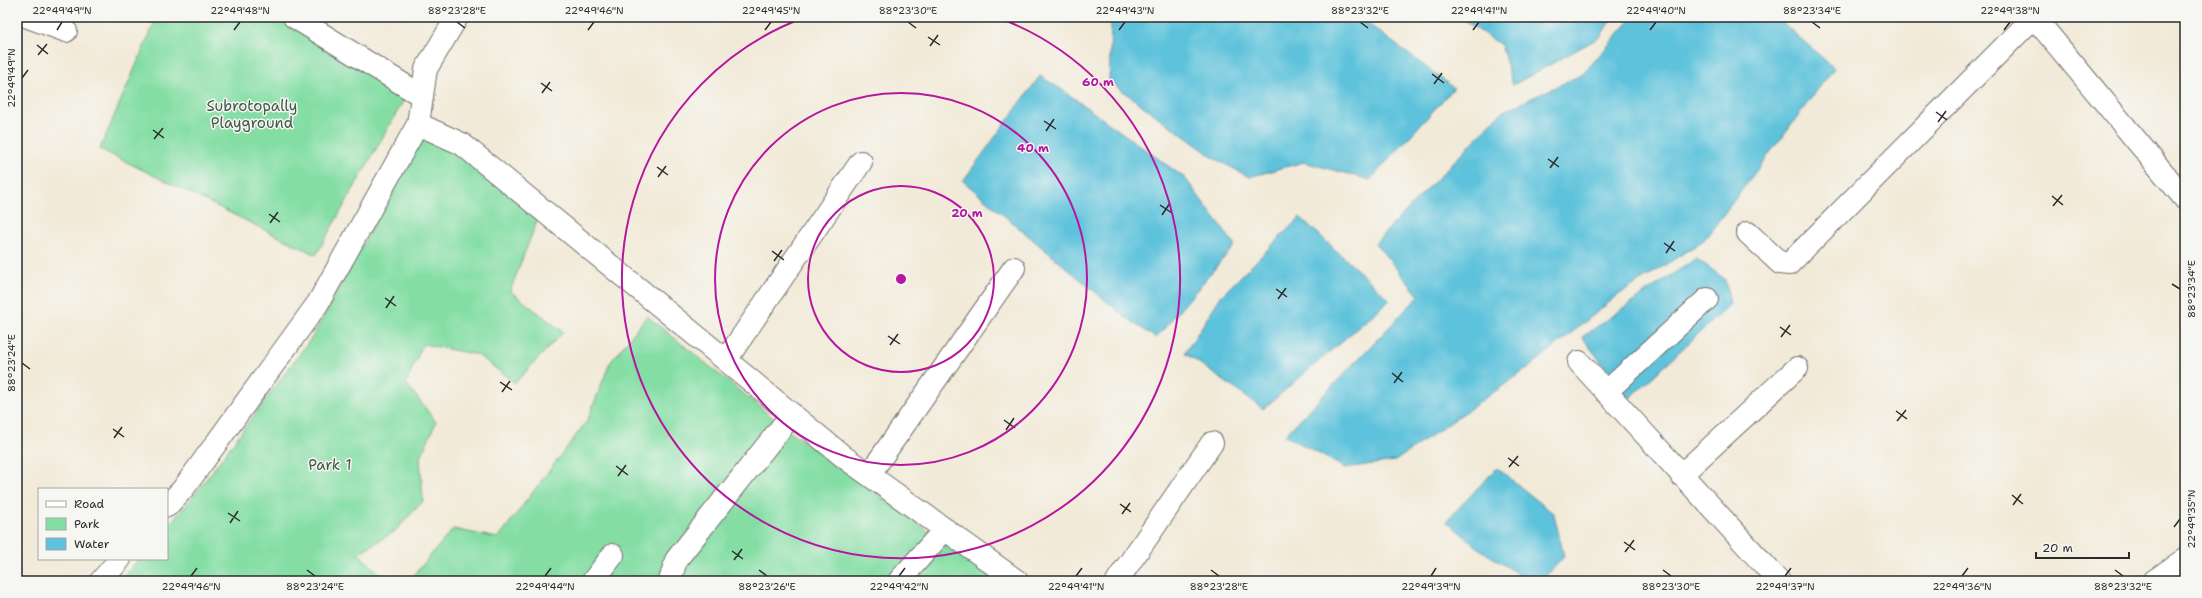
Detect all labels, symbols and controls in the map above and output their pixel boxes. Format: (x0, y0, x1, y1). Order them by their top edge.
text: 22°49'49"N (32, 4, 92, 17)
text: 22°49'48"N (210, 4, 270, 17)
text: 88°23'28"E (428, 4, 486, 17)
text: 22°49'46"N (564, 4, 624, 17)
text: 22°49'45"N (742, 4, 800, 17)
text: 88°23'30"E (879, 4, 937, 17)
text: 22°49'43"N (1096, 4, 1154, 17)
text: 88°23'32"E (1331, 4, 1389, 17)
text: 22°49'41"N (1451, 4, 1507, 17)
text: 22°49'40"N (1626, 4, 1686, 17)
text: 88°23'34"E (1783, 4, 1841, 17)
text: 22°49'38"N (1980, 4, 2040, 17)
text: 22°49'49"N (5, 48, 18, 108)
text: 60 m (1082, 74, 1114, 90)
park label: Subrotopally Playground (207, 96, 297, 133)
text: 40 m (1017, 140, 1049, 156)
text: 20 m (951, 205, 983, 221)
text: 88°23'34"E (2185, 260, 2198, 318)
centre of rings (894, 272, 908, 286)
text: 88°23'24"E (5, 334, 18, 392)
park label: Park 1 (308, 455, 352, 475)
legend (38, 488, 168, 560)
text: 22°49'35"N (2185, 490, 2198, 548)
text: Road (74, 496, 105, 512)
text: Park (74, 516, 100, 532)
scale bar (2036, 534, 2129, 560)
text: Water (74, 536, 110, 552)
text: 20 m (2042, 540, 2073, 556)
text: 22°49'46"N (161, 580, 221, 593)
text: 88°23'24"E (286, 580, 344, 593)
text: 22°49'44"N (515, 580, 575, 593)
text: 88°23'26"E (738, 580, 796, 593)
text: 22°49'42"N (869, 580, 929, 593)
text: 22°49'41"N (1048, 580, 1104, 593)
text: 88°23'28"E (1190, 580, 1248, 593)
text: 22°49'39"N (1401, 580, 1461, 593)
text: 88°23'30"E (1642, 580, 1700, 593)
text: 22°49'37"N (1755, 580, 1815, 593)
text: 22°49'36"N (1932, 580, 1992, 593)
text: 88°23'32"E (2094, 580, 2152, 593)

